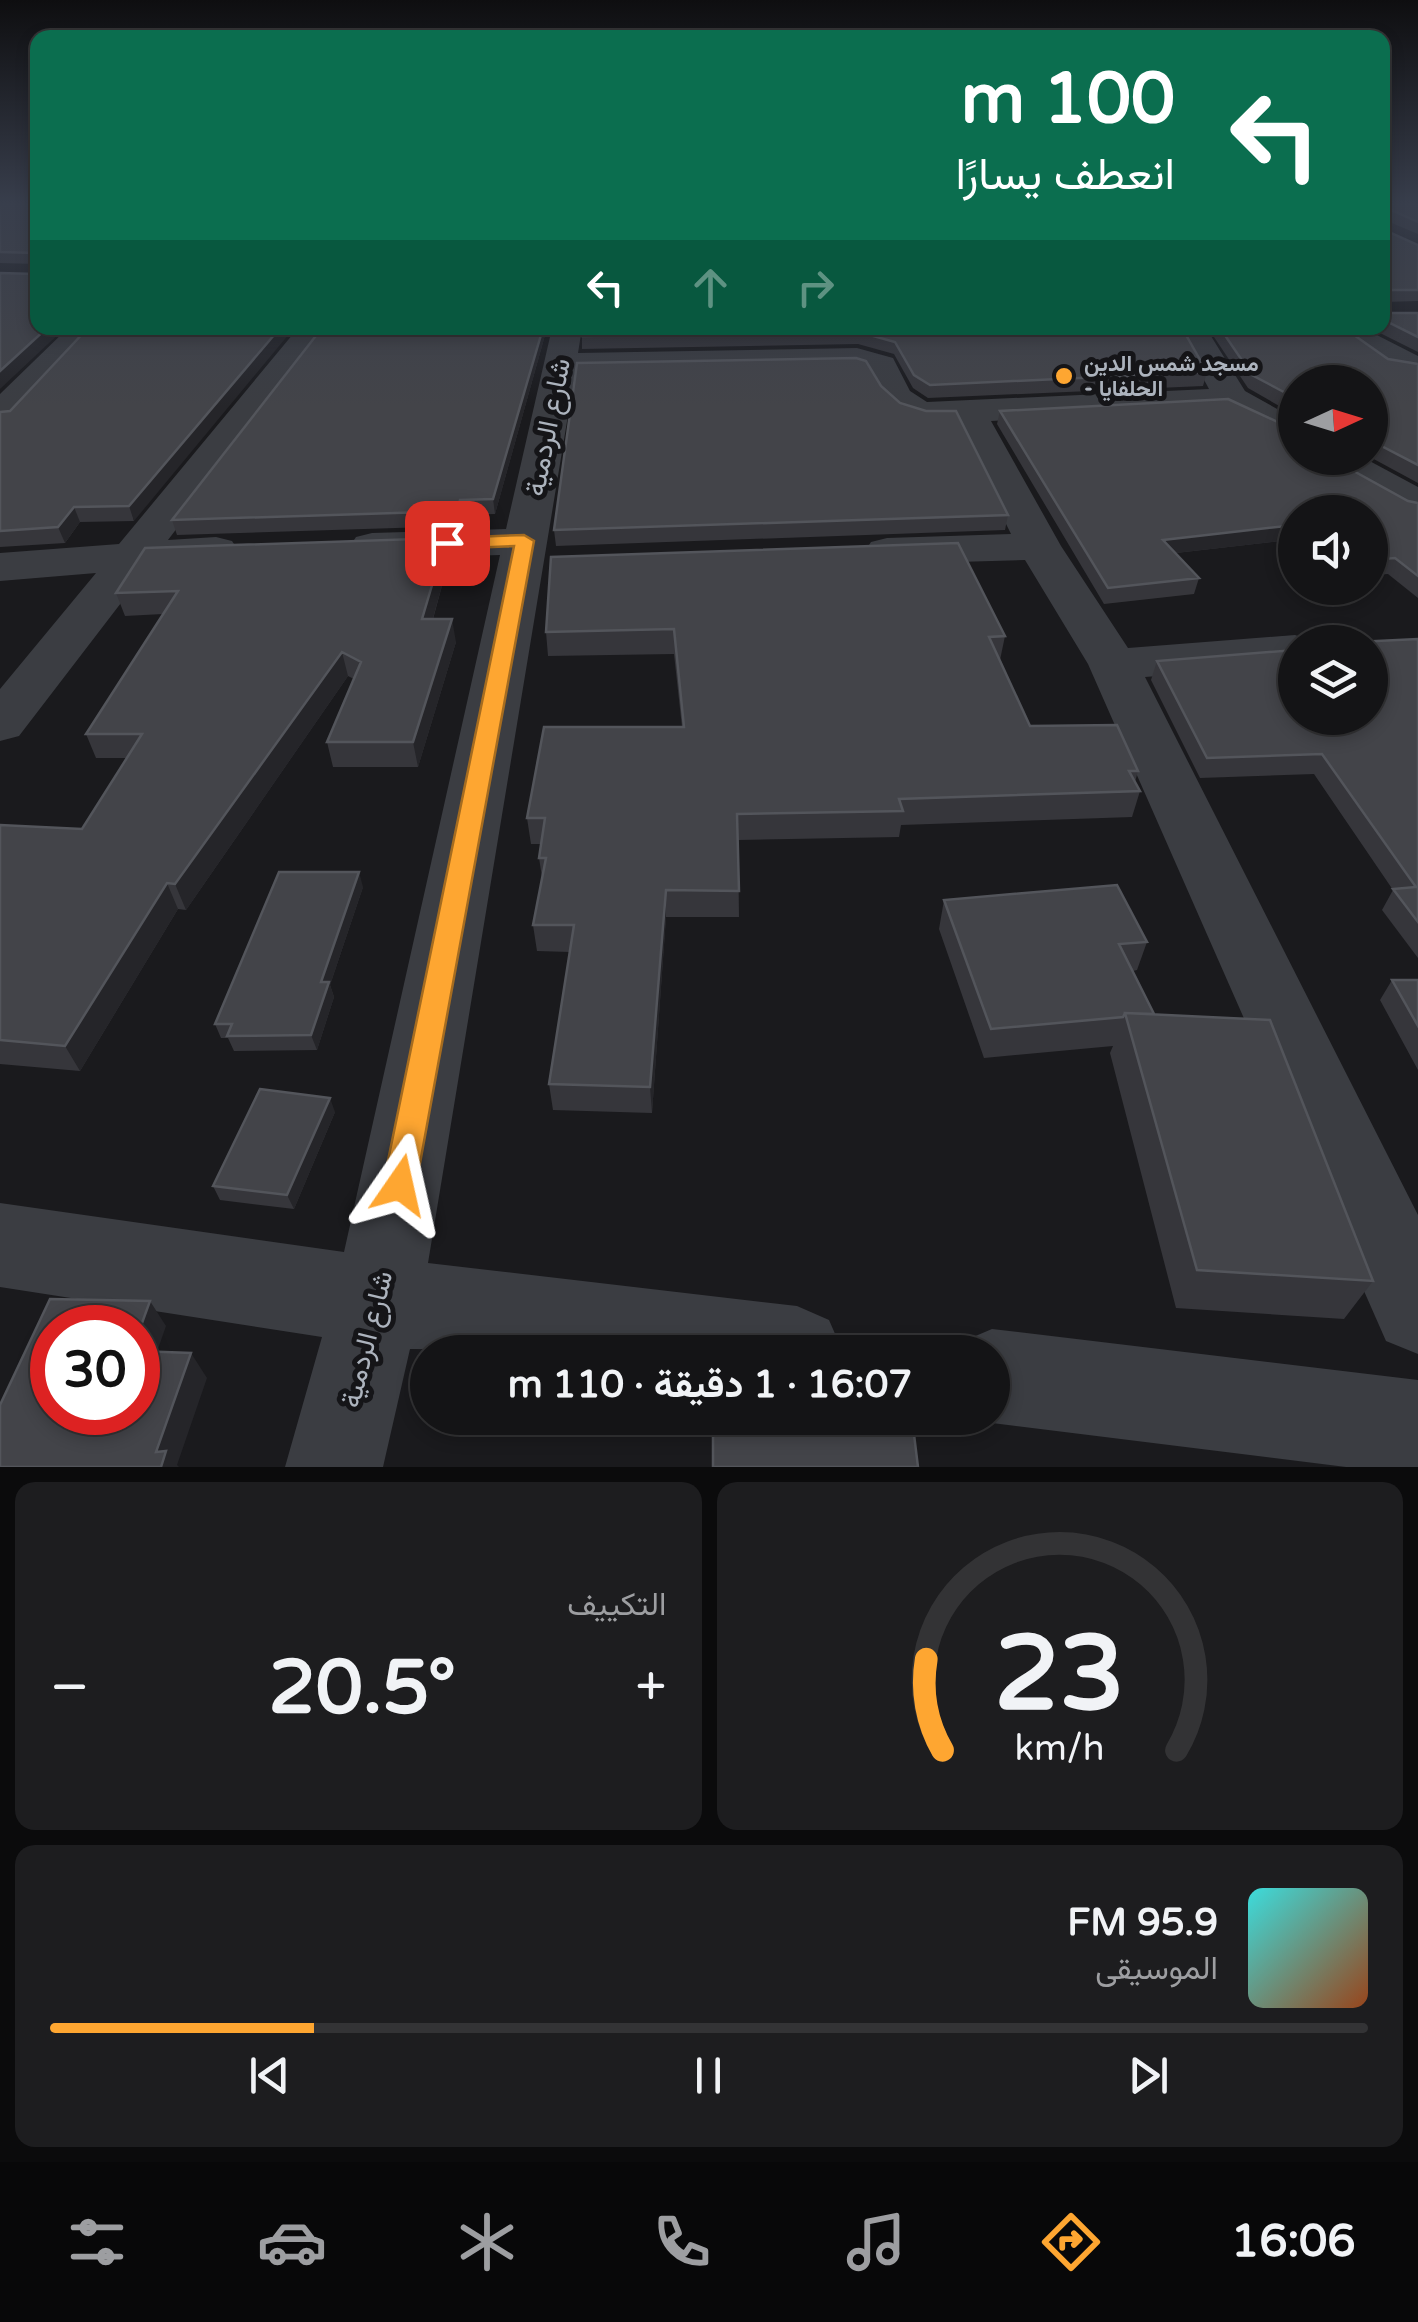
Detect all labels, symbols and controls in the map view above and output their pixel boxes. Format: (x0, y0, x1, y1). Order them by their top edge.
text: 100 m (961, 58, 1175, 142)
icon: left (1210, 70, 1340, 200)
text: انعطف يسارًا (956, 148, 1175, 202)
icon: left (578, 260, 633, 315)
icon: ahead (683, 260, 738, 315)
icon: right (788, 260, 843, 315)
place label: مسجد شمس الدين - الحلفايا (1084, 351, 1259, 402)
street label: شارع الردمية (518, 355, 579, 499)
marker: مسجد شمس الدين - الحلفايا (1053, 365, 1075, 387)
north arrow (1278, 365, 1388, 475)
map controls (1278, 365, 1388, 735)
button: sound (1278, 495, 1388, 605)
pin (405, 501, 490, 586)
icon: arrive (420, 516, 475, 571)
button: layers (1278, 625, 1388, 735)
position arrow (348, 1133, 452, 1237)
street label: شارع الردمية (334, 1267, 401, 1411)
speed limit sign: 30 (30, 1305, 160, 1435)
text: 16:07 · 1 دقيقة · 110 m (508, 1362, 912, 1408)
text: التكييف (567, 1586, 667, 1624)
text: 23 (994, 1613, 1125, 1738)
text: 20.5° (269, 1643, 456, 1733)
text: − (50, 1655, 89, 1721)
text: + (636, 1655, 667, 1721)
text: km/h (1015, 1727, 1105, 1770)
text: 95.9 FM (1067, 1900, 1218, 1946)
text: الموسيقى (1095, 1950, 1218, 1988)
icon: previous (242, 2048, 297, 2103)
icon: pause (681, 2048, 736, 2103)
icon: next (1121, 2048, 1176, 2103)
icon: filters (62, 2207, 132, 2277)
icon: car (257, 2207, 327, 2277)
icon: climate (452, 2207, 522, 2277)
icon: phone (647, 2207, 717, 2277)
icon: music (841, 2207, 911, 2277)
icon: directions (1036, 2207, 1106, 2277)
text: 16:06 (1231, 2215, 1356, 2269)

